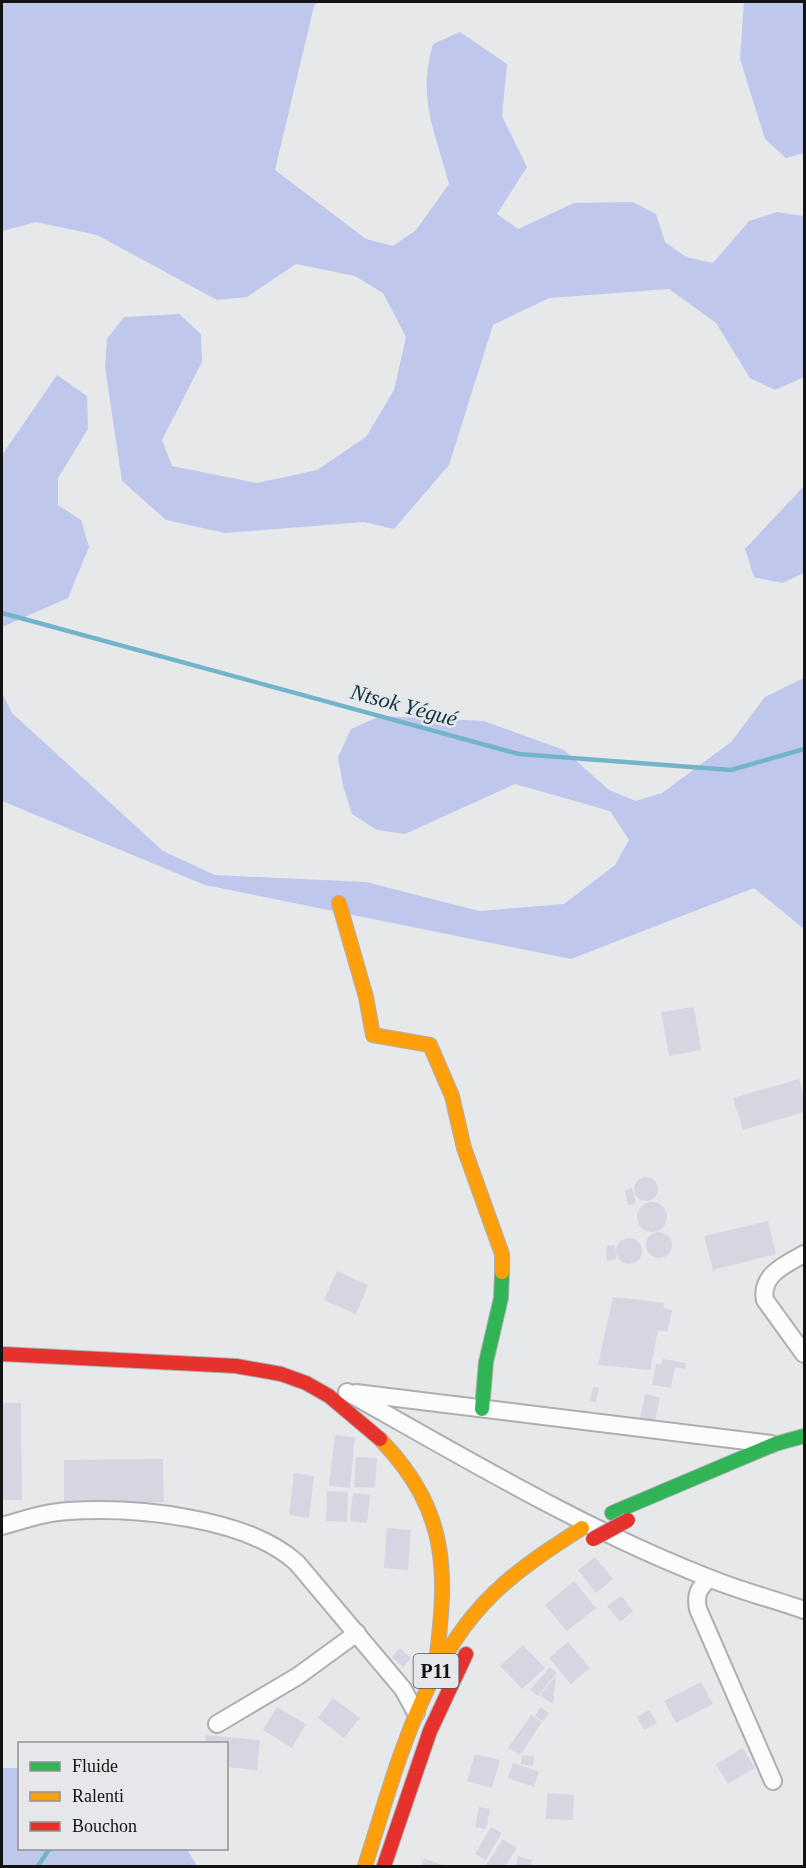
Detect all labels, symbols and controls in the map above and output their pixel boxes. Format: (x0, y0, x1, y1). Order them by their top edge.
water label: Ntsok Yégué (347, 679, 461, 732)
road number: P11 (414, 1654, 458, 1688)
legend (18, 1742, 228, 1850)
text: Fluide (72, 1756, 118, 1776)
text: Ralenti (72, 1786, 124, 1806)
text: Bouchon (72, 1816, 137, 1836)

